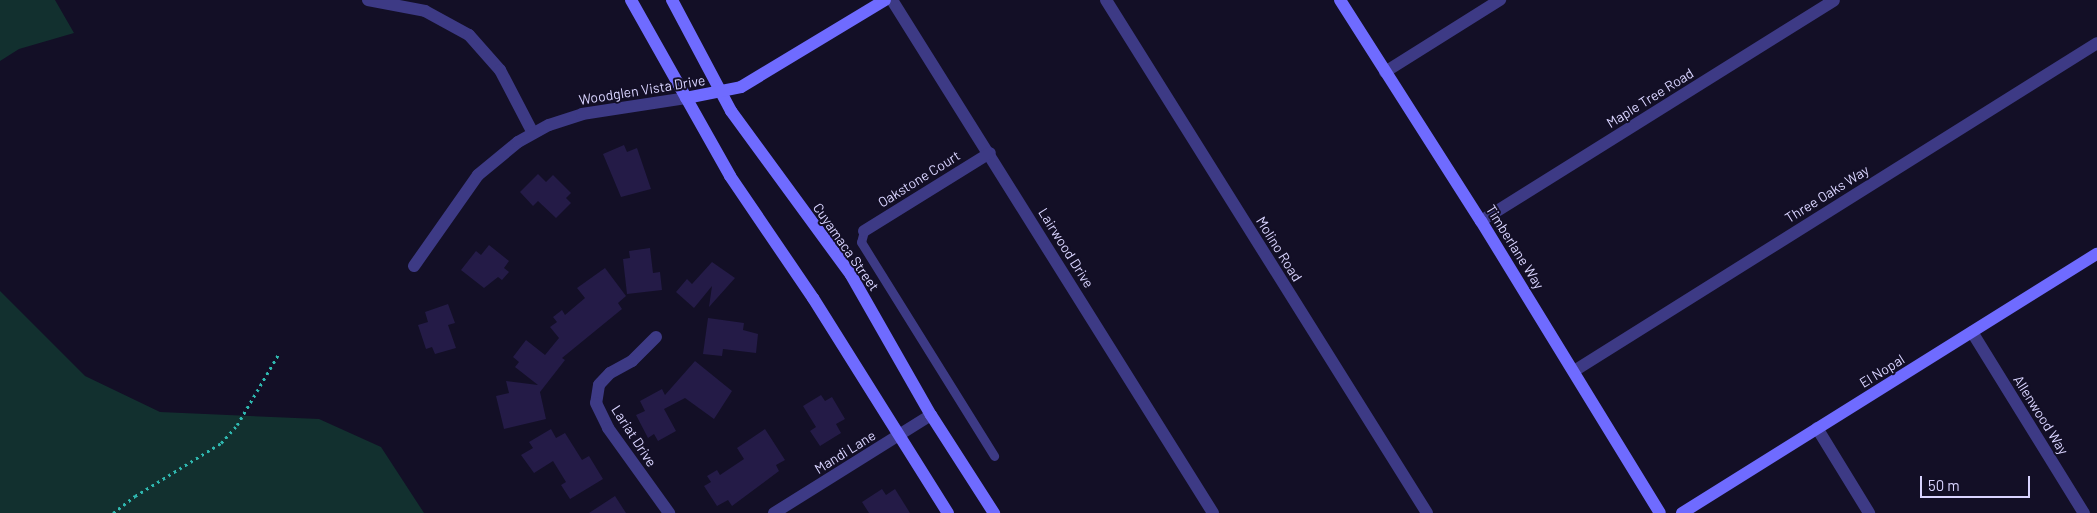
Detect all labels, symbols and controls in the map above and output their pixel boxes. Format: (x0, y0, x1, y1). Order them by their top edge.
street label: Maple Tree Road (1603, 65, 1697, 131)
street label: Woodglen Vista Drive (578, 72, 706, 108)
street label: Oakstone Court (875, 147, 963, 211)
street label: Three Oaks Way (1782, 162, 1872, 226)
street label: Cuyamaca Street (809, 200, 883, 294)
street label: Timberlane Way (1482, 202, 1548, 292)
street label: Lairwood Drive (1035, 205, 1097, 291)
street label: Molino Road (1252, 213, 1306, 285)
street label: El Nopal (1856, 351, 1908, 391)
street label: Allenwood Way (2010, 372, 2072, 458)
street label: Lariat Drive (608, 402, 660, 470)
street label: Mandi Lane (811, 427, 879, 477)
scale bar (1922, 466, 2032, 498)
text: 50 m (1928, 476, 1960, 494)

